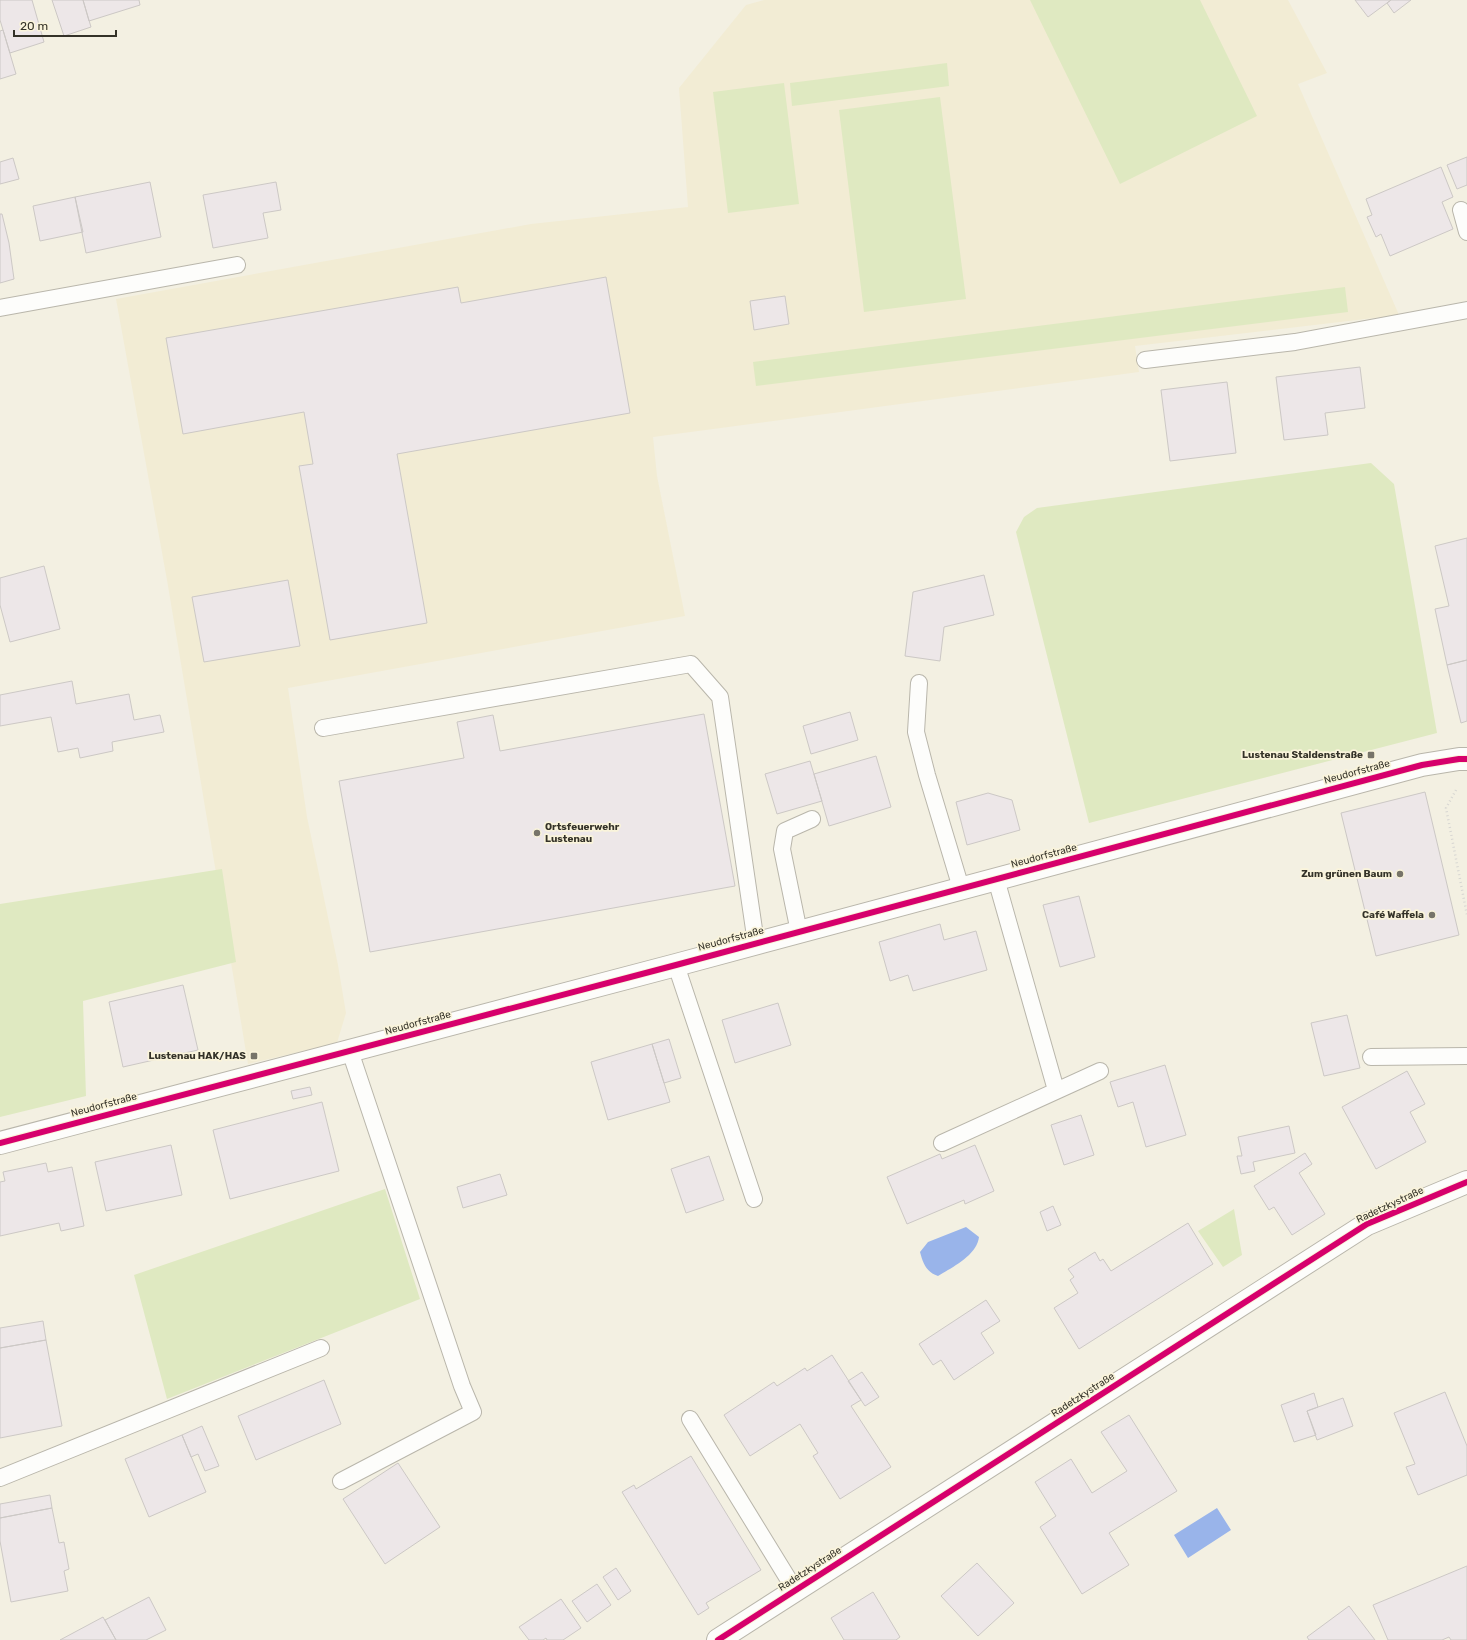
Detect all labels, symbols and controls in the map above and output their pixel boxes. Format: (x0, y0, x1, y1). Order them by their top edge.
scale bar (14, 12, 116, 38)
text: 20 m (20, 19, 48, 33)
place label: Lustenau Staldenstraße (1242, 749, 1363, 761)
marker: Lustenau Staldenstraße (1366, 750, 1376, 760)
street label: Neudorfstraße (1323, 757, 1392, 787)
place label: Ortsfeuerwehr Lustenau (545, 821, 620, 845)
marker: Ortsfeuerwehr Lustenau (532, 828, 542, 838)
street label: Neudorfstraße (1010, 841, 1079, 871)
place label: Zum grünen Baum (1301, 868, 1392, 880)
marker: Zum grünen Baum (1395, 869, 1405, 879)
place label: Café Waffela (1362, 909, 1424, 921)
marker: Café Waffela (1427, 910, 1437, 920)
street label: Neudorfstraße (697, 924, 766, 954)
street label: Neudorfstraße (384, 1008, 453, 1038)
place label: Lustenau HAK/HAS (149, 1050, 246, 1062)
marker: Lustenau HAK/HAS (249, 1051, 259, 1061)
street label: Neudorfstraße (70, 1090, 139, 1120)
street label: Radetzkystraße (1354, 1184, 1426, 1226)
street label: Radetzkystraße (1049, 1370, 1117, 1420)
street label: Radetzkystraße (776, 1544, 844, 1594)

